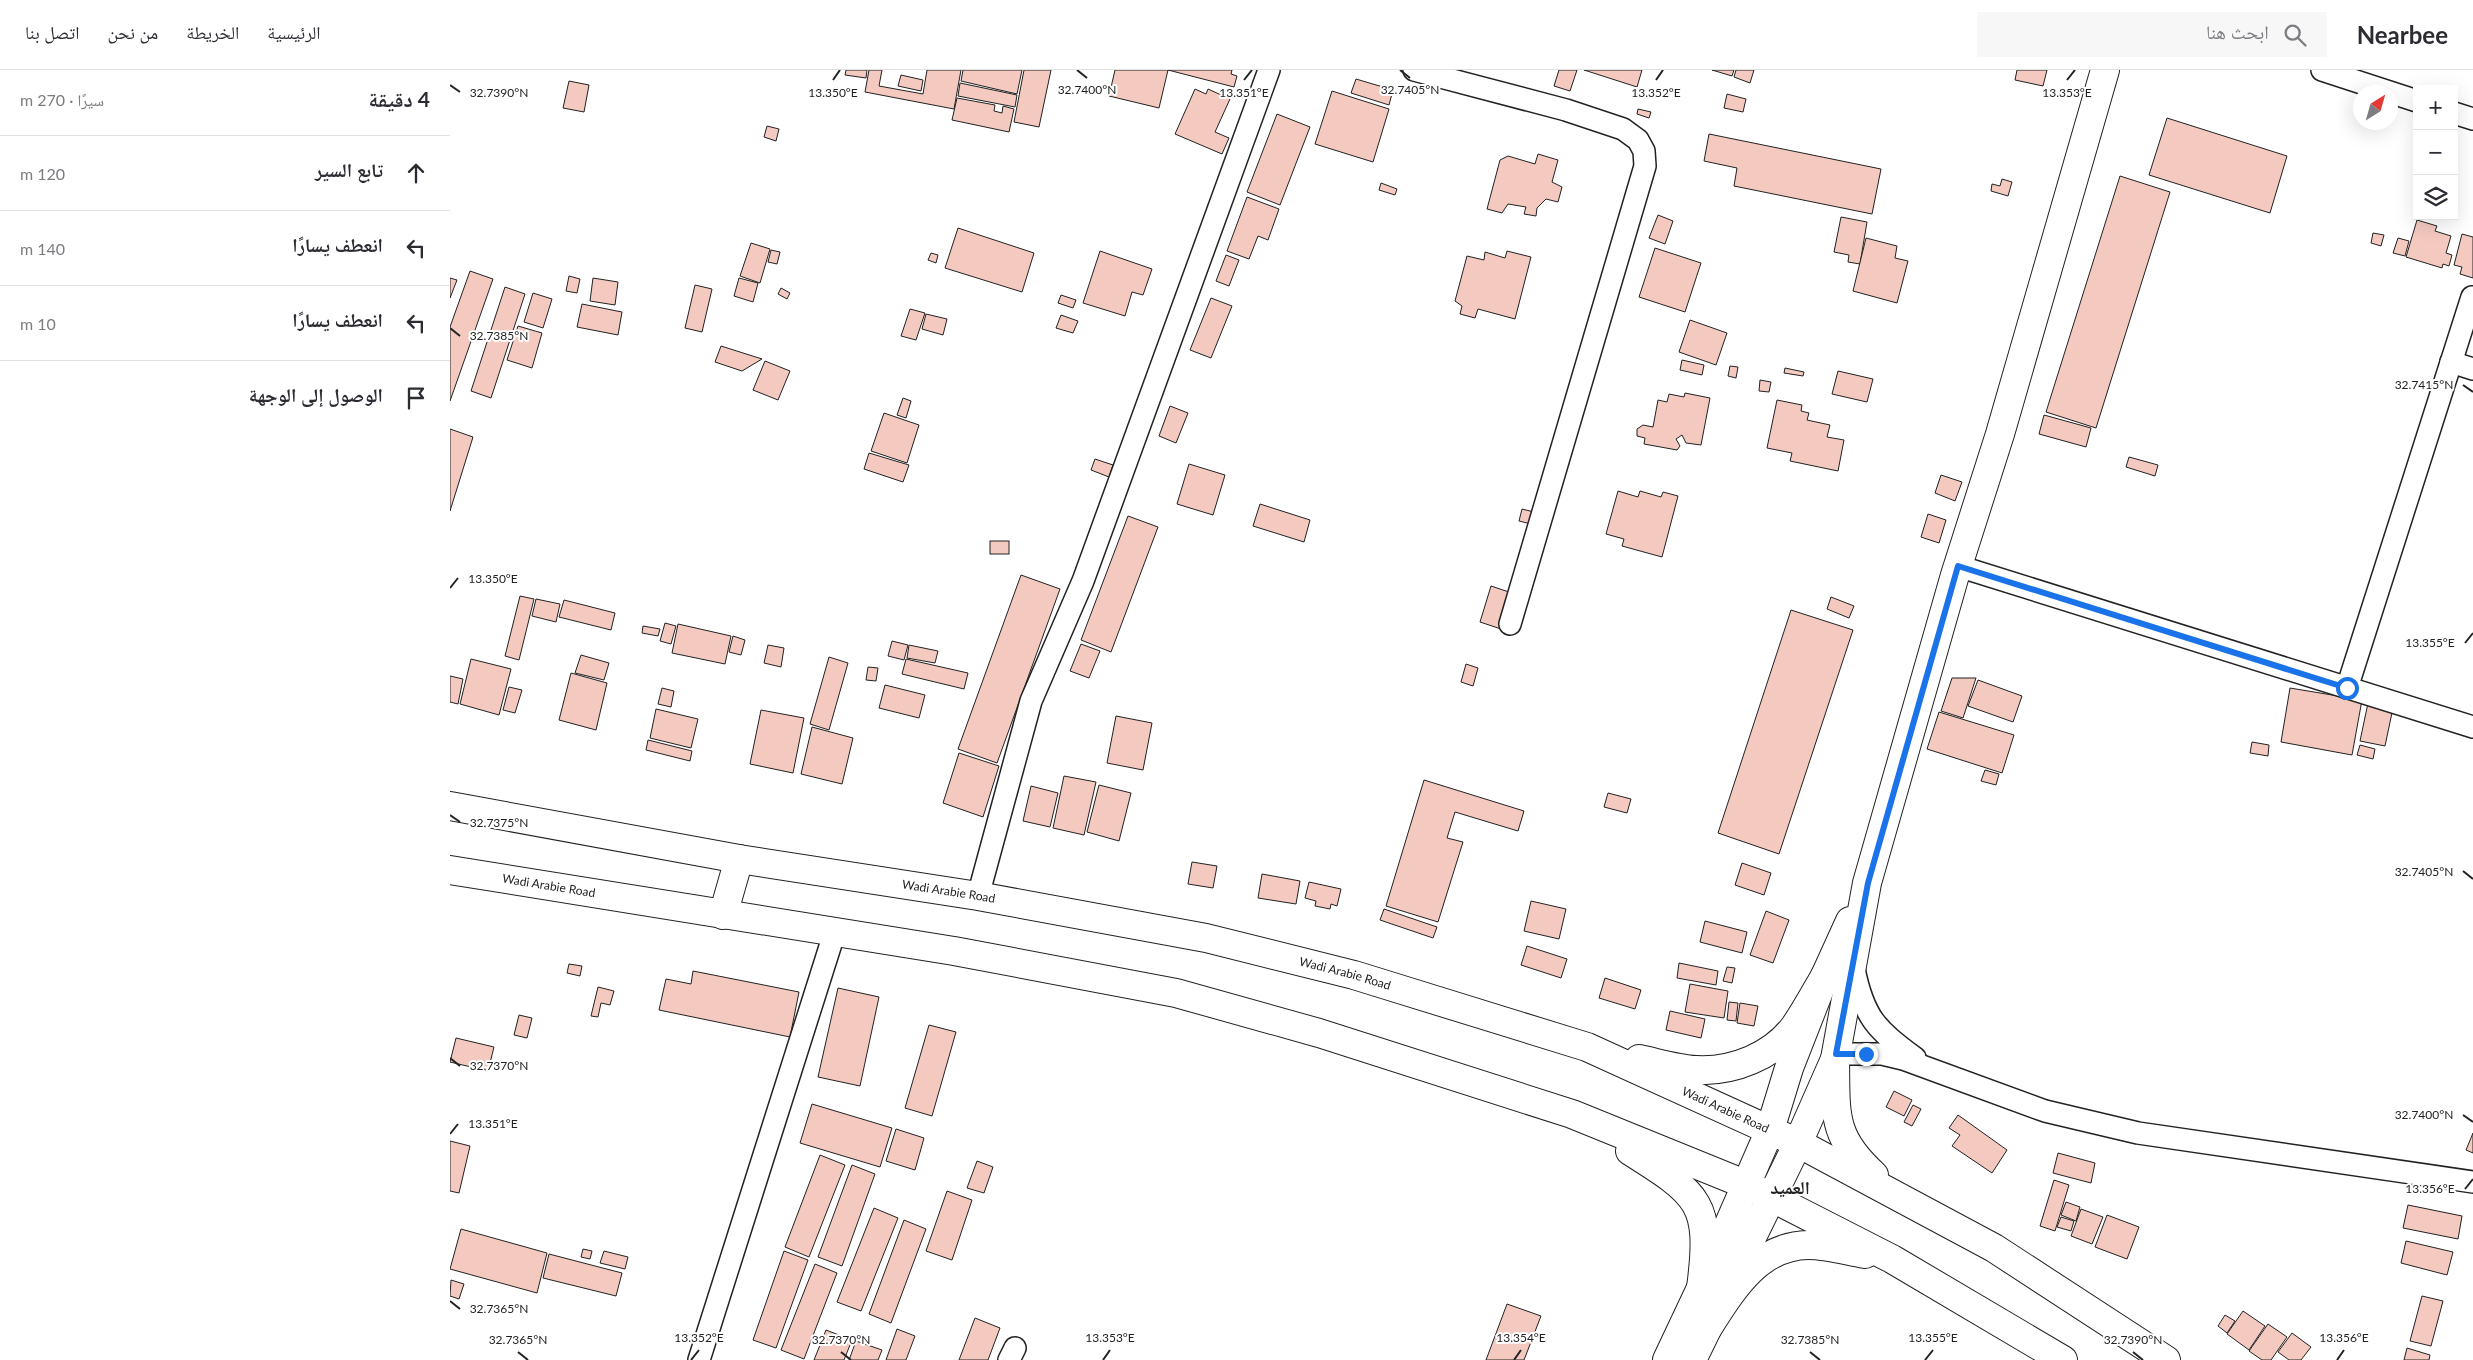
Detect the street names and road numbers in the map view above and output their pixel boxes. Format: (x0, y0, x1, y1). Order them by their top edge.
street label: Wadi Arabie Road (501, 871, 596, 900)
street label: Wadi Arabie Road (901, 876, 997, 906)
street label: Wadi Arabie Road (1298, 954, 1393, 993)
street label: Wadi Arabie Road (1680, 1083, 1772, 1136)

